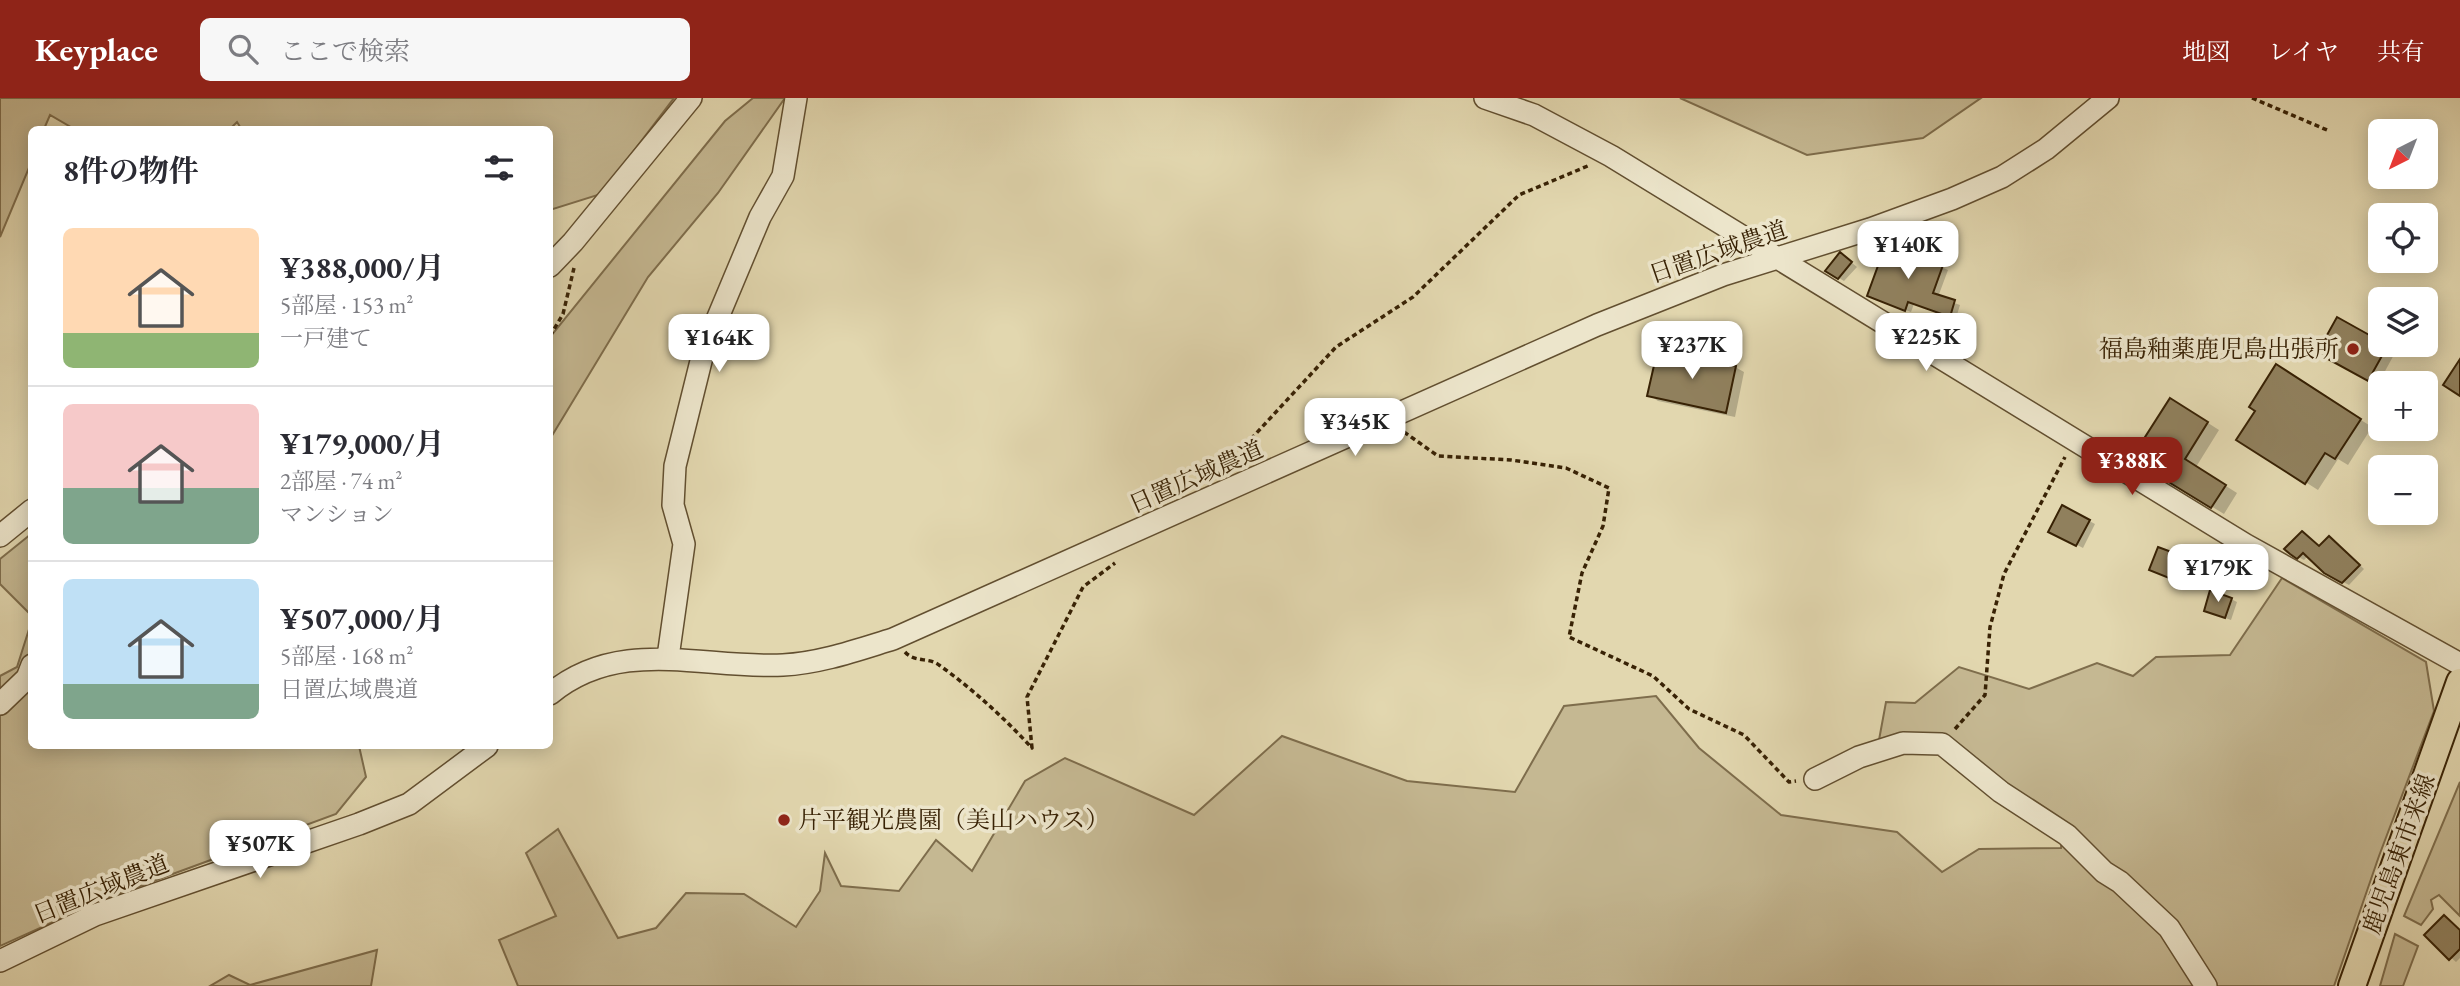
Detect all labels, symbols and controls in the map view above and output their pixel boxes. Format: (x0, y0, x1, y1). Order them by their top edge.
search box (200, 18, 690, 81)
text: Keyplace (35, 28, 158, 71)
icon: search (224, 30, 262, 68)
text: ここで検索 (280, 34, 410, 68)
text: 地図 (2182, 36, 2230, 67)
text: レイヤ (2268, 36, 2339, 67)
text: 共有 (2377, 36, 2425, 67)
north arrow (2368, 119, 2438, 189)
map controls (2368, 119, 2438, 525)
icon: filters (480, 149, 518, 187)
text: 8件の物件 (63, 151, 199, 190)
button: locate (2368, 203, 2438, 273)
street label: 日置広域農道 (1645, 213, 1791, 290)
pin: ¥140K (1859, 222, 1957, 281)
text: ¥140K (1873, 229, 1943, 259)
text: ¥388,000/月 (280, 248, 444, 287)
icon: home (119, 256, 203, 340)
button: layers (2368, 287, 2438, 357)
text: 5部屋 · 153 m² (280, 290, 413, 320)
pin: ¥164K (670, 314, 768, 374)
pin: ¥225K (1877, 314, 1975, 373)
text: ¥225K (1891, 321, 1961, 351)
text: ¥164K (684, 322, 754, 352)
pin: ¥237K (1643, 322, 1741, 381)
text: 一戸建て (280, 323, 372, 353)
text: ¥237K (1657, 329, 1727, 359)
place label: 福島釉薬鹿児島出張所 (2099, 333, 2339, 364)
marker: 福島釉薬鹿児島出張所 (2345, 341, 2361, 357)
button: + (2368, 371, 2438, 441)
pin: ¥345K (1306, 398, 1404, 458)
text: ¥345K (1320, 406, 1390, 436)
text: ¥179,000/月 (280, 424, 444, 463)
icon: home (119, 432, 203, 516)
street label: 日置広域農道 (1124, 433, 1268, 520)
pin: ¥388K (2083, 438, 2181, 497)
text: ¥388K (2097, 445, 2167, 475)
button: − (2368, 455, 2438, 525)
text: 2部屋 · 74 m² (280, 466, 402, 496)
text: マンション (280, 499, 394, 529)
pin: ¥179K (2169, 545, 2267, 604)
text: ¥179K (2183, 552, 2253, 582)
text: ¥507,000/月 (280, 599, 444, 638)
icon: home (119, 607, 203, 691)
text: 5部屋 · 168 m² (280, 641, 413, 671)
text: 日置広域農道 (280, 674, 418, 704)
street label: 鹿児島東市来線 (2355, 770, 2442, 938)
place label: 片平観光農園（美山ハウス） (798, 804, 1109, 835)
marker: 片平観光農園（美山ハウス） (776, 812, 792, 828)
pin: ¥507K (211, 820, 309, 880)
text: ¥507K (225, 828, 295, 858)
street label: 日置広域農道 (28, 847, 173, 930)

